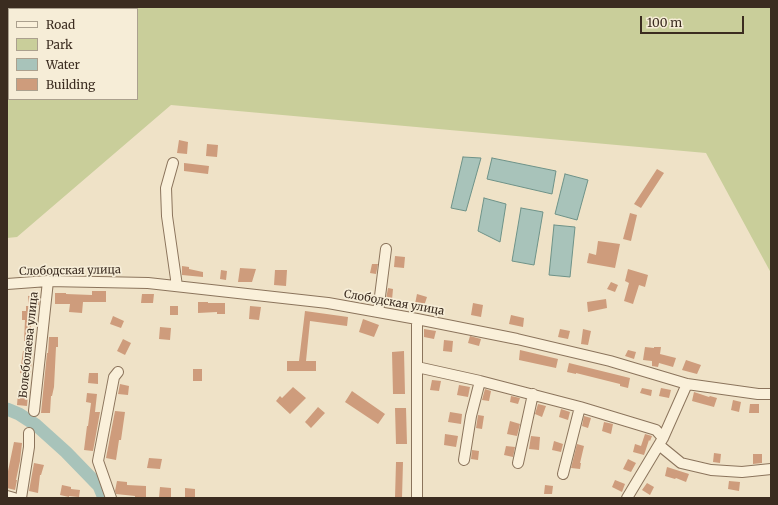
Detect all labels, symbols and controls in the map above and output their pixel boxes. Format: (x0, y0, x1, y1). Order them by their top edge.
legend (8, 8, 138, 100)
scale bar (642, 8, 746, 34)
text: 100 m (647, 15, 682, 30)
text: Road (46, 17, 75, 32)
text: Park (46, 37, 73, 52)
text: Water (46, 57, 80, 72)
text: Building (46, 77, 95, 92)
street label: Слободская улица (19, 264, 121, 278)
street label: Слободская улица (343, 288, 445, 318)
street label: Болеболаева улица (17, 291, 41, 399)

